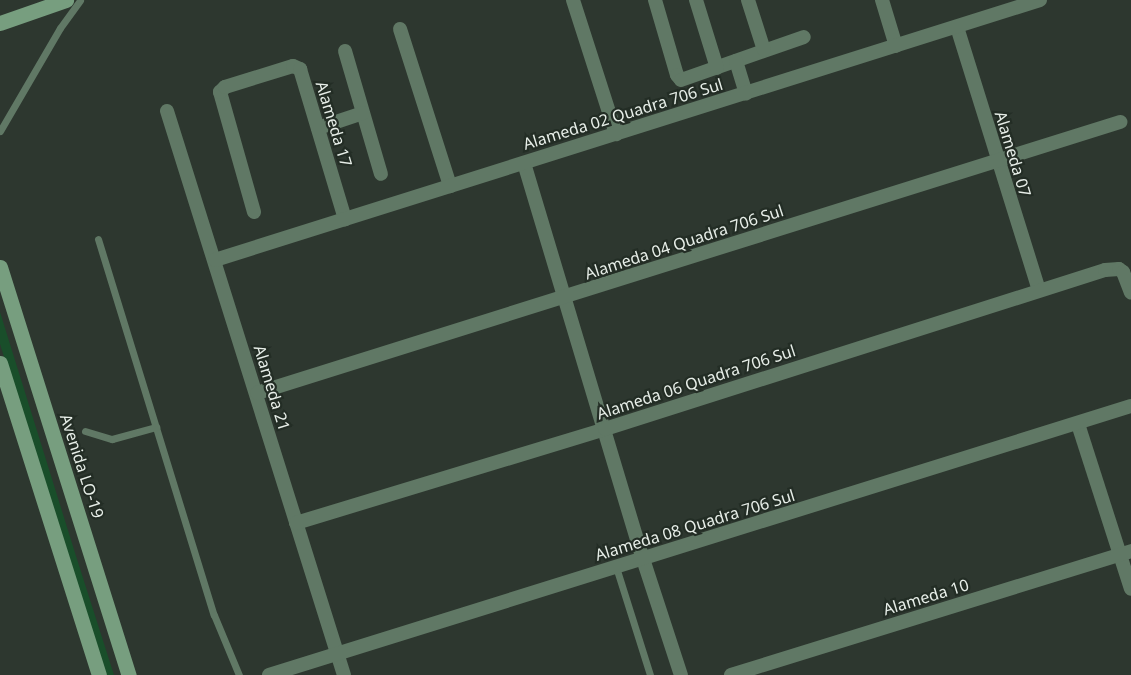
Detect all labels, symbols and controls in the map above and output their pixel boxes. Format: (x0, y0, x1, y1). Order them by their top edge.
street label: Alameda 02 Quadra 706 Sul (521, 74, 725, 154)
street label: Alameda 17 (312, 79, 356, 169)
street label: Alameda 07 (991, 109, 1035, 199)
street label: Alameda 04 Quadra 706 Sul (582, 201, 786, 283)
street label: Alameda 06 Quadra 706 Sul (594, 341, 798, 423)
street label: Alameda 21 (250, 343, 294, 433)
street label: Avenida LO-19 (56, 411, 108, 521)
street label: Alameda 08 Quadra 706 Sul (593, 485, 797, 565)
street label: Alameda 10 (881, 575, 971, 619)

